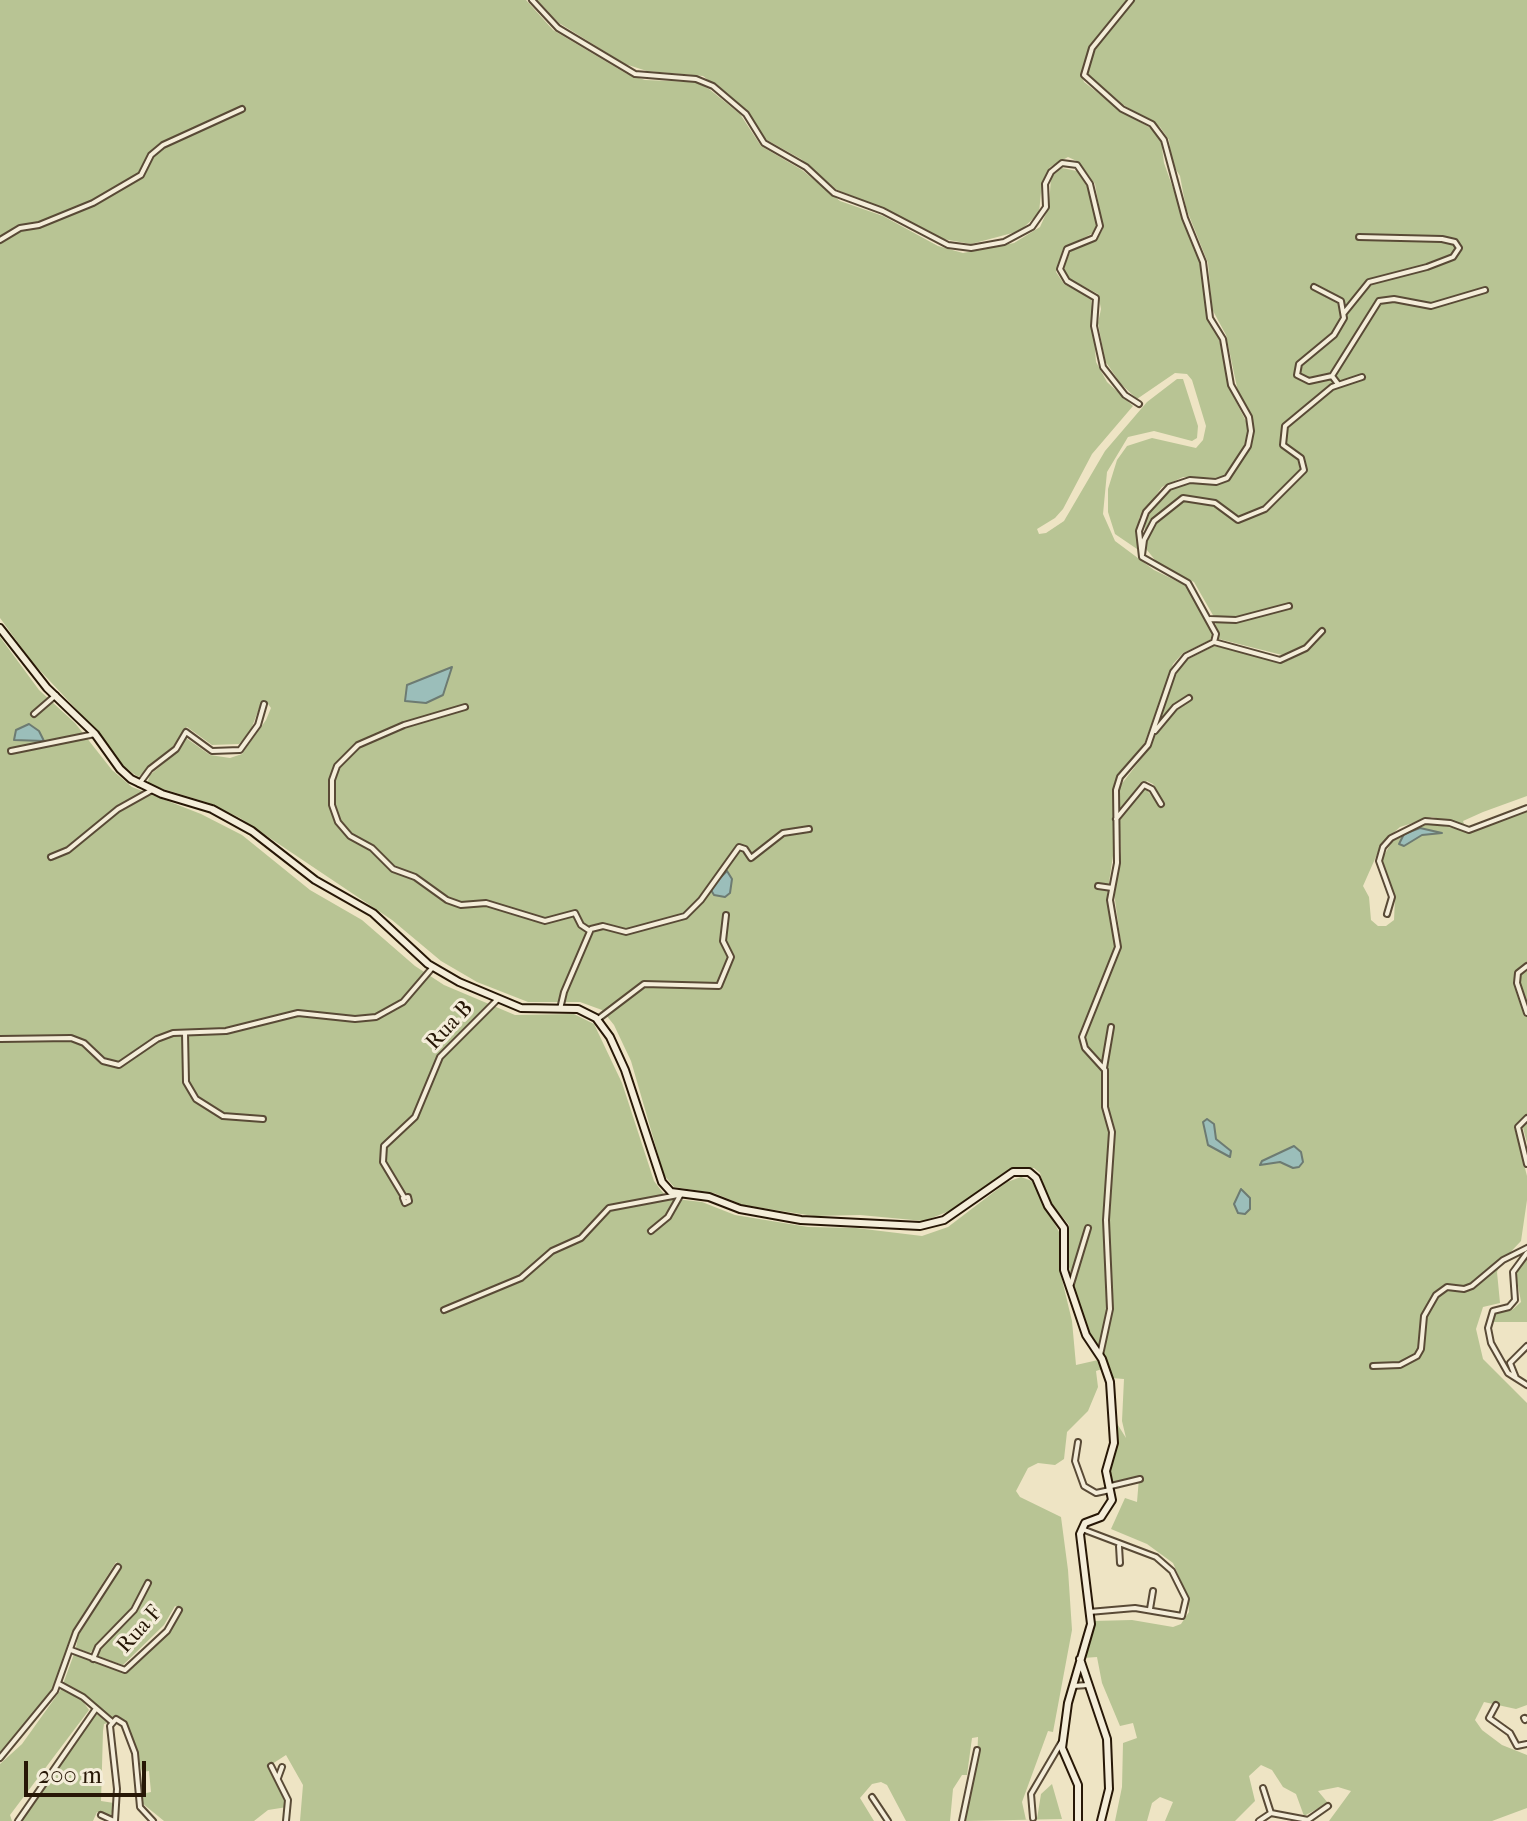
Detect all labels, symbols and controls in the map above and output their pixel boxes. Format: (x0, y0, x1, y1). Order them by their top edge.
street label: Rua B (421, 996, 479, 1056)
street label: Rua F (112, 1601, 168, 1659)
scale bar (28, 1745, 150, 1795)
text: 200 m (38, 1761, 102, 1789)

